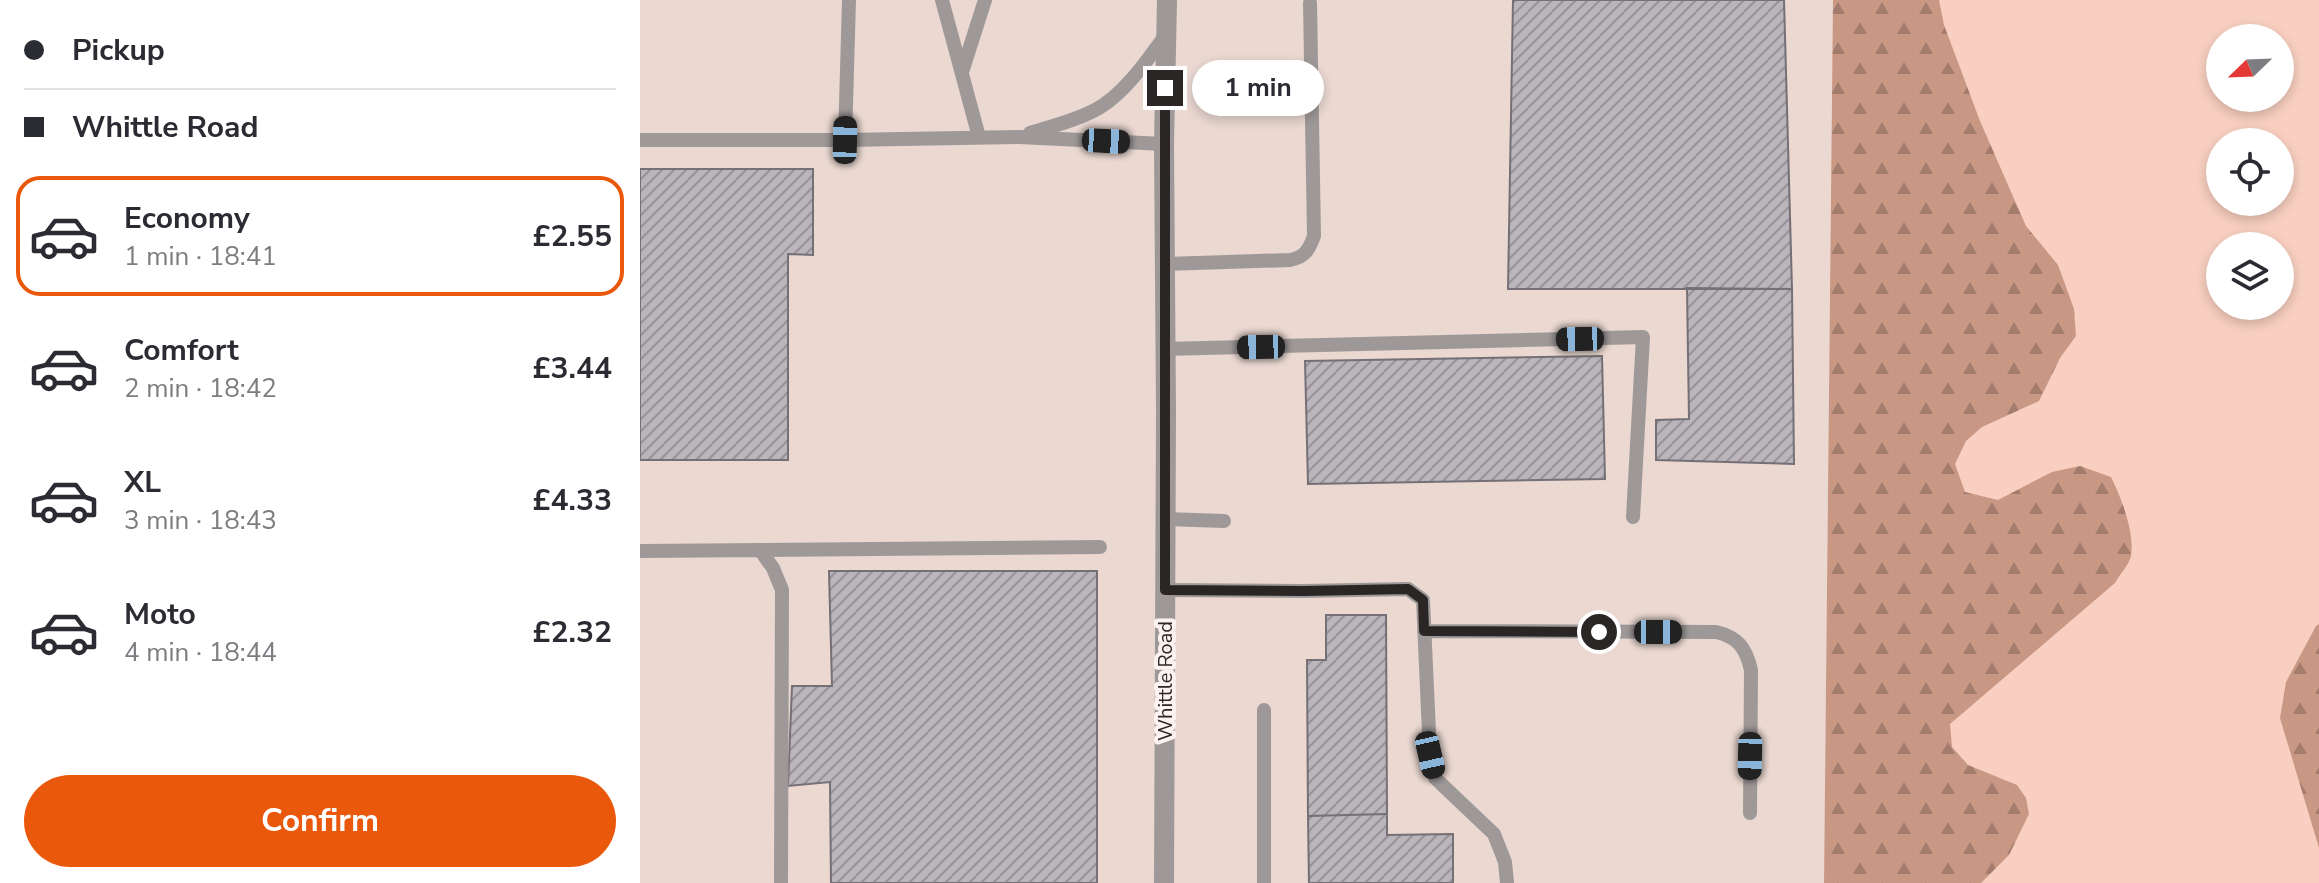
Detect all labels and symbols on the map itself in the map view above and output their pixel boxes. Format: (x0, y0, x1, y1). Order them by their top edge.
north arrow (2206, 24, 2294, 112)
callout: 1 min (1193, 60, 1325, 116)
route end (1147, 70, 1183, 106)
car (833, 116, 857, 164)
car (1081, 128, 1131, 154)
car (1556, 327, 1604, 351)
car (1237, 335, 1285, 359)
route start (1581, 614, 1617, 650)
car (1634, 620, 1682, 644)
street label: Whittle Road (1152, 621, 1179, 741)
car (1413, 729, 1447, 781)
car (1738, 732, 1762, 780)

